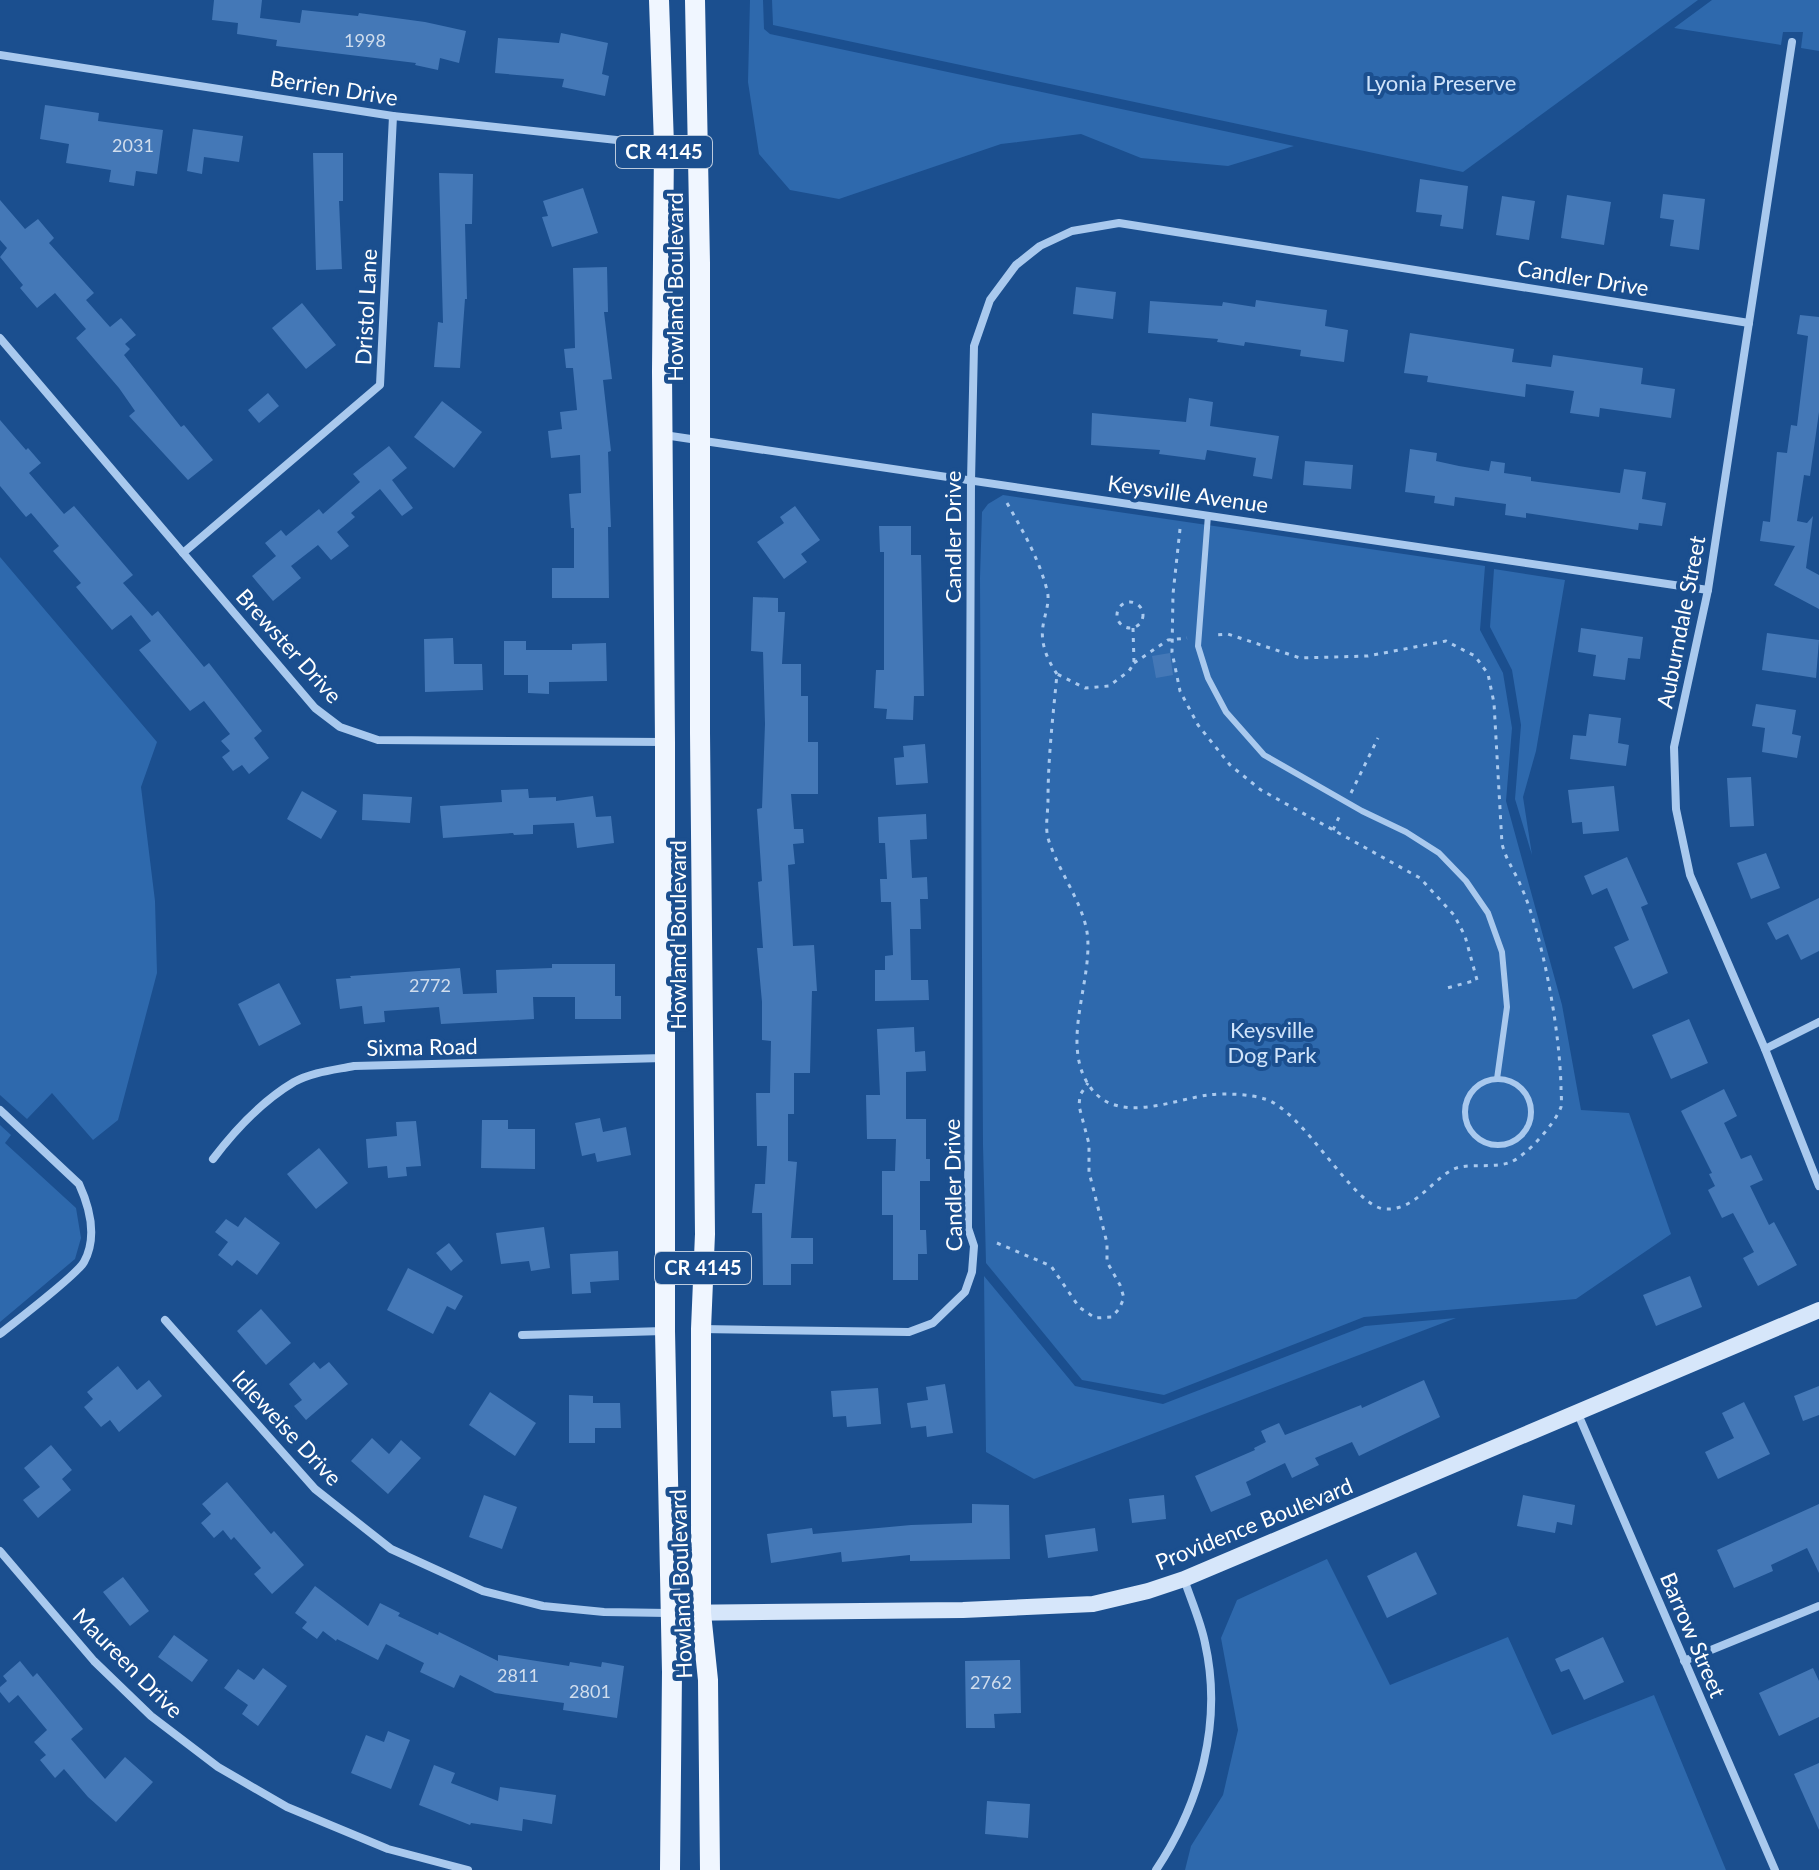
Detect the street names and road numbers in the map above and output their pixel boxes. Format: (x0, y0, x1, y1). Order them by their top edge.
street label: Berrien Drive (268, 64, 400, 111)
road number: CR 4145 (616, 136, 712, 168)
street label: Howland Boulevard (661, 192, 688, 382)
street label: Dristol Lane (349, 248, 382, 366)
street label: Candler Drive (1515, 254, 1651, 301)
street label: Keysville Avenue (1106, 469, 1270, 518)
street label: Candler Drive (939, 471, 966, 603)
street label: Auburndale Street (1651, 533, 1711, 711)
street label: Brewster Drive (231, 583, 348, 709)
street label: Howland Boulevard (664, 840, 691, 1030)
street label: Sixma Road (366, 1032, 478, 1061)
street label: Candler Drive (938, 1118, 967, 1252)
road number: CR 4145 (655, 1252, 751, 1284)
street label: Idleweise Drive (227, 1364, 348, 1491)
street label: Providence Boulevard (1151, 1472, 1356, 1575)
street label: Howland Boulevard (664, 1489, 697, 1679)
street label: Barrow Street (1655, 1568, 1732, 1702)
street label: Maureen Drive (68, 1602, 189, 1723)

